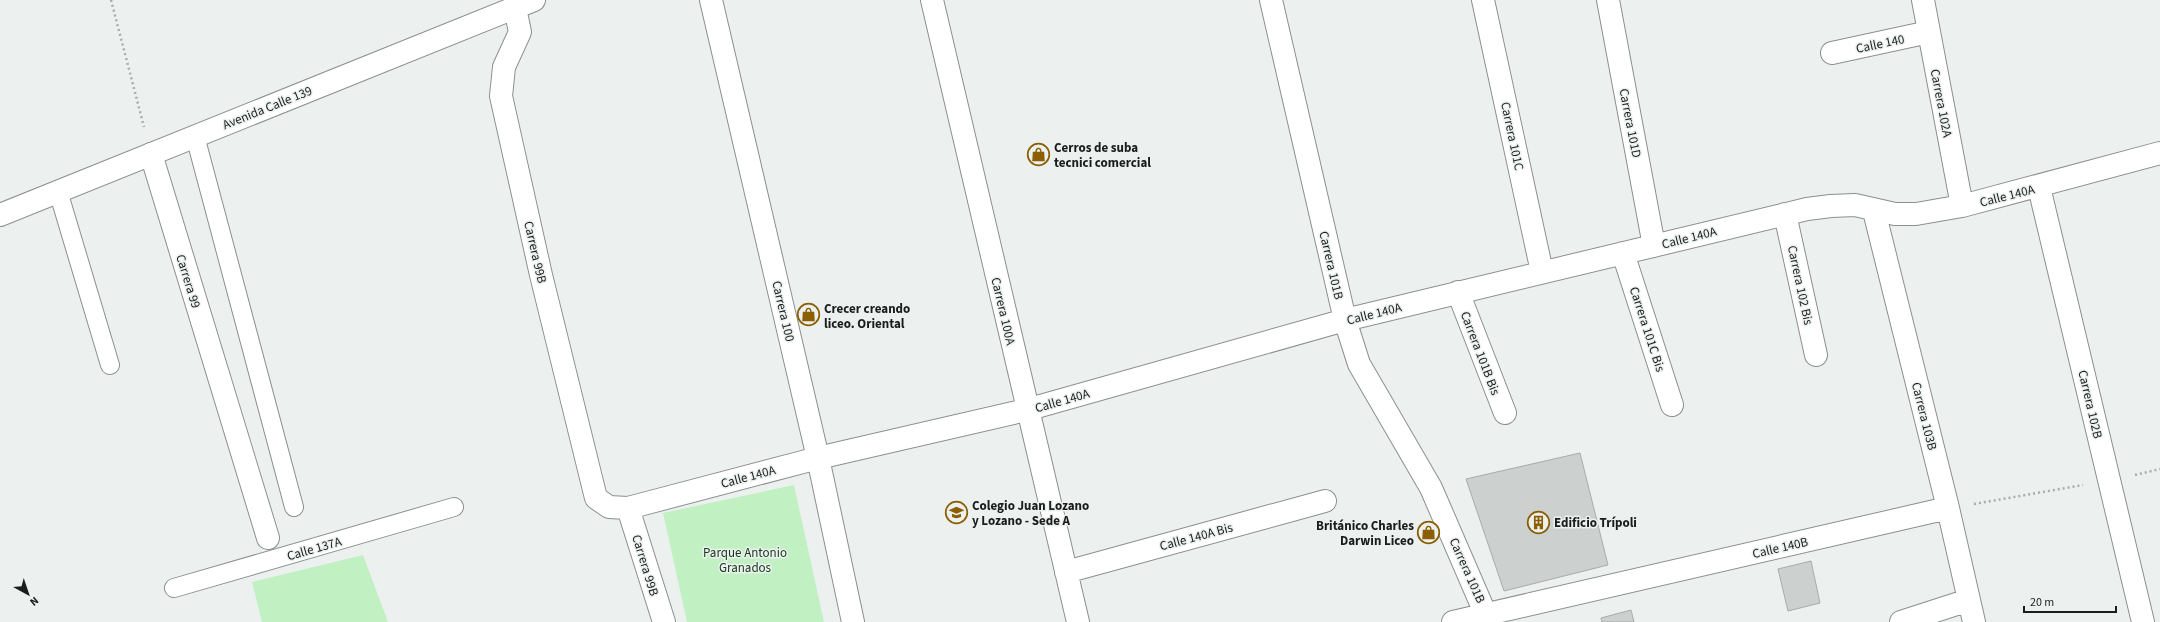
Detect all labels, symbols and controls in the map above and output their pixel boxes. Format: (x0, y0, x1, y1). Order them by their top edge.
street label: Calle 140 (1854, 30, 1906, 58)
street label: Carrera 102A (1926, 68, 1957, 140)
street label: Avenida Calle 139 (220, 82, 315, 134)
street label: Carrera 101D (1614, 87, 1646, 159)
street label: Carrera 101C (1496, 100, 1528, 172)
place label: Cerros de suba tecnici comercial (1054, 139, 1151, 172)
shop icon: Cerros de suba tecnici comercial (1025, 141, 1051, 167)
street label: Calle 140A (1978, 180, 2038, 211)
street label: Carrera 99B (519, 219, 551, 285)
street label: Calle 140A (1660, 222, 1720, 253)
street label: Carrera 101B (1314, 229, 1348, 302)
street label: Carrera 102 Bis (1783, 244, 1817, 327)
street label: Carrera 99 (171, 252, 205, 311)
street label: Carrera 100A (986, 276, 1020, 348)
street label: Carrera 100 (767, 279, 799, 343)
street label: Carrera 101C Bis (1625, 285, 1669, 375)
street label: Calle 140A (1345, 298, 1405, 329)
place label: Crecer creando liceo. Oriental (824, 300, 910, 333)
shop icon: Crecer creando liceo. Oriental (796, 302, 822, 328)
street label: Carrera 101B Bis (1456, 309, 1505, 398)
street label: Carrera 102B (2073, 368, 2107, 441)
street label: Carrera 103B (1907, 380, 1941, 453)
street label: Calle 140A (1033, 384, 1093, 417)
street label: Calle 140A (719, 461, 779, 493)
place label: Colegio Juan Lozano y Lozano - Sede A (972, 497, 1089, 530)
school or university icon: Colegio Juan Lozano y Lozano - Sede A (943, 499, 969, 525)
building icon: Edificio Trípoli (1526, 509, 1552, 535)
place label: Edificio Trípoli (1554, 514, 1637, 532)
place label: Británico Charles Darwin Liceo (1316, 517, 1414, 550)
street label: Calle 140A Bis (1158, 518, 1235, 555)
shop icon: Británico Charles Darwin Liceo (1416, 519, 1442, 545)
street label: Calle 137A (285, 532, 345, 565)
street label: Carrera 99B (627, 532, 663, 598)
street label: Calle 140B (1751, 533, 1810, 563)
street label: Carrera 101B (1445, 535, 1490, 606)
park label: Parque Antonio Granados (703, 544, 787, 577)
north arrow (8, 574, 48, 614)
scale bar (2024, 588, 2116, 614)
text: N (26, 593, 42, 609)
text: 20 m (2030, 594, 2054, 611)

